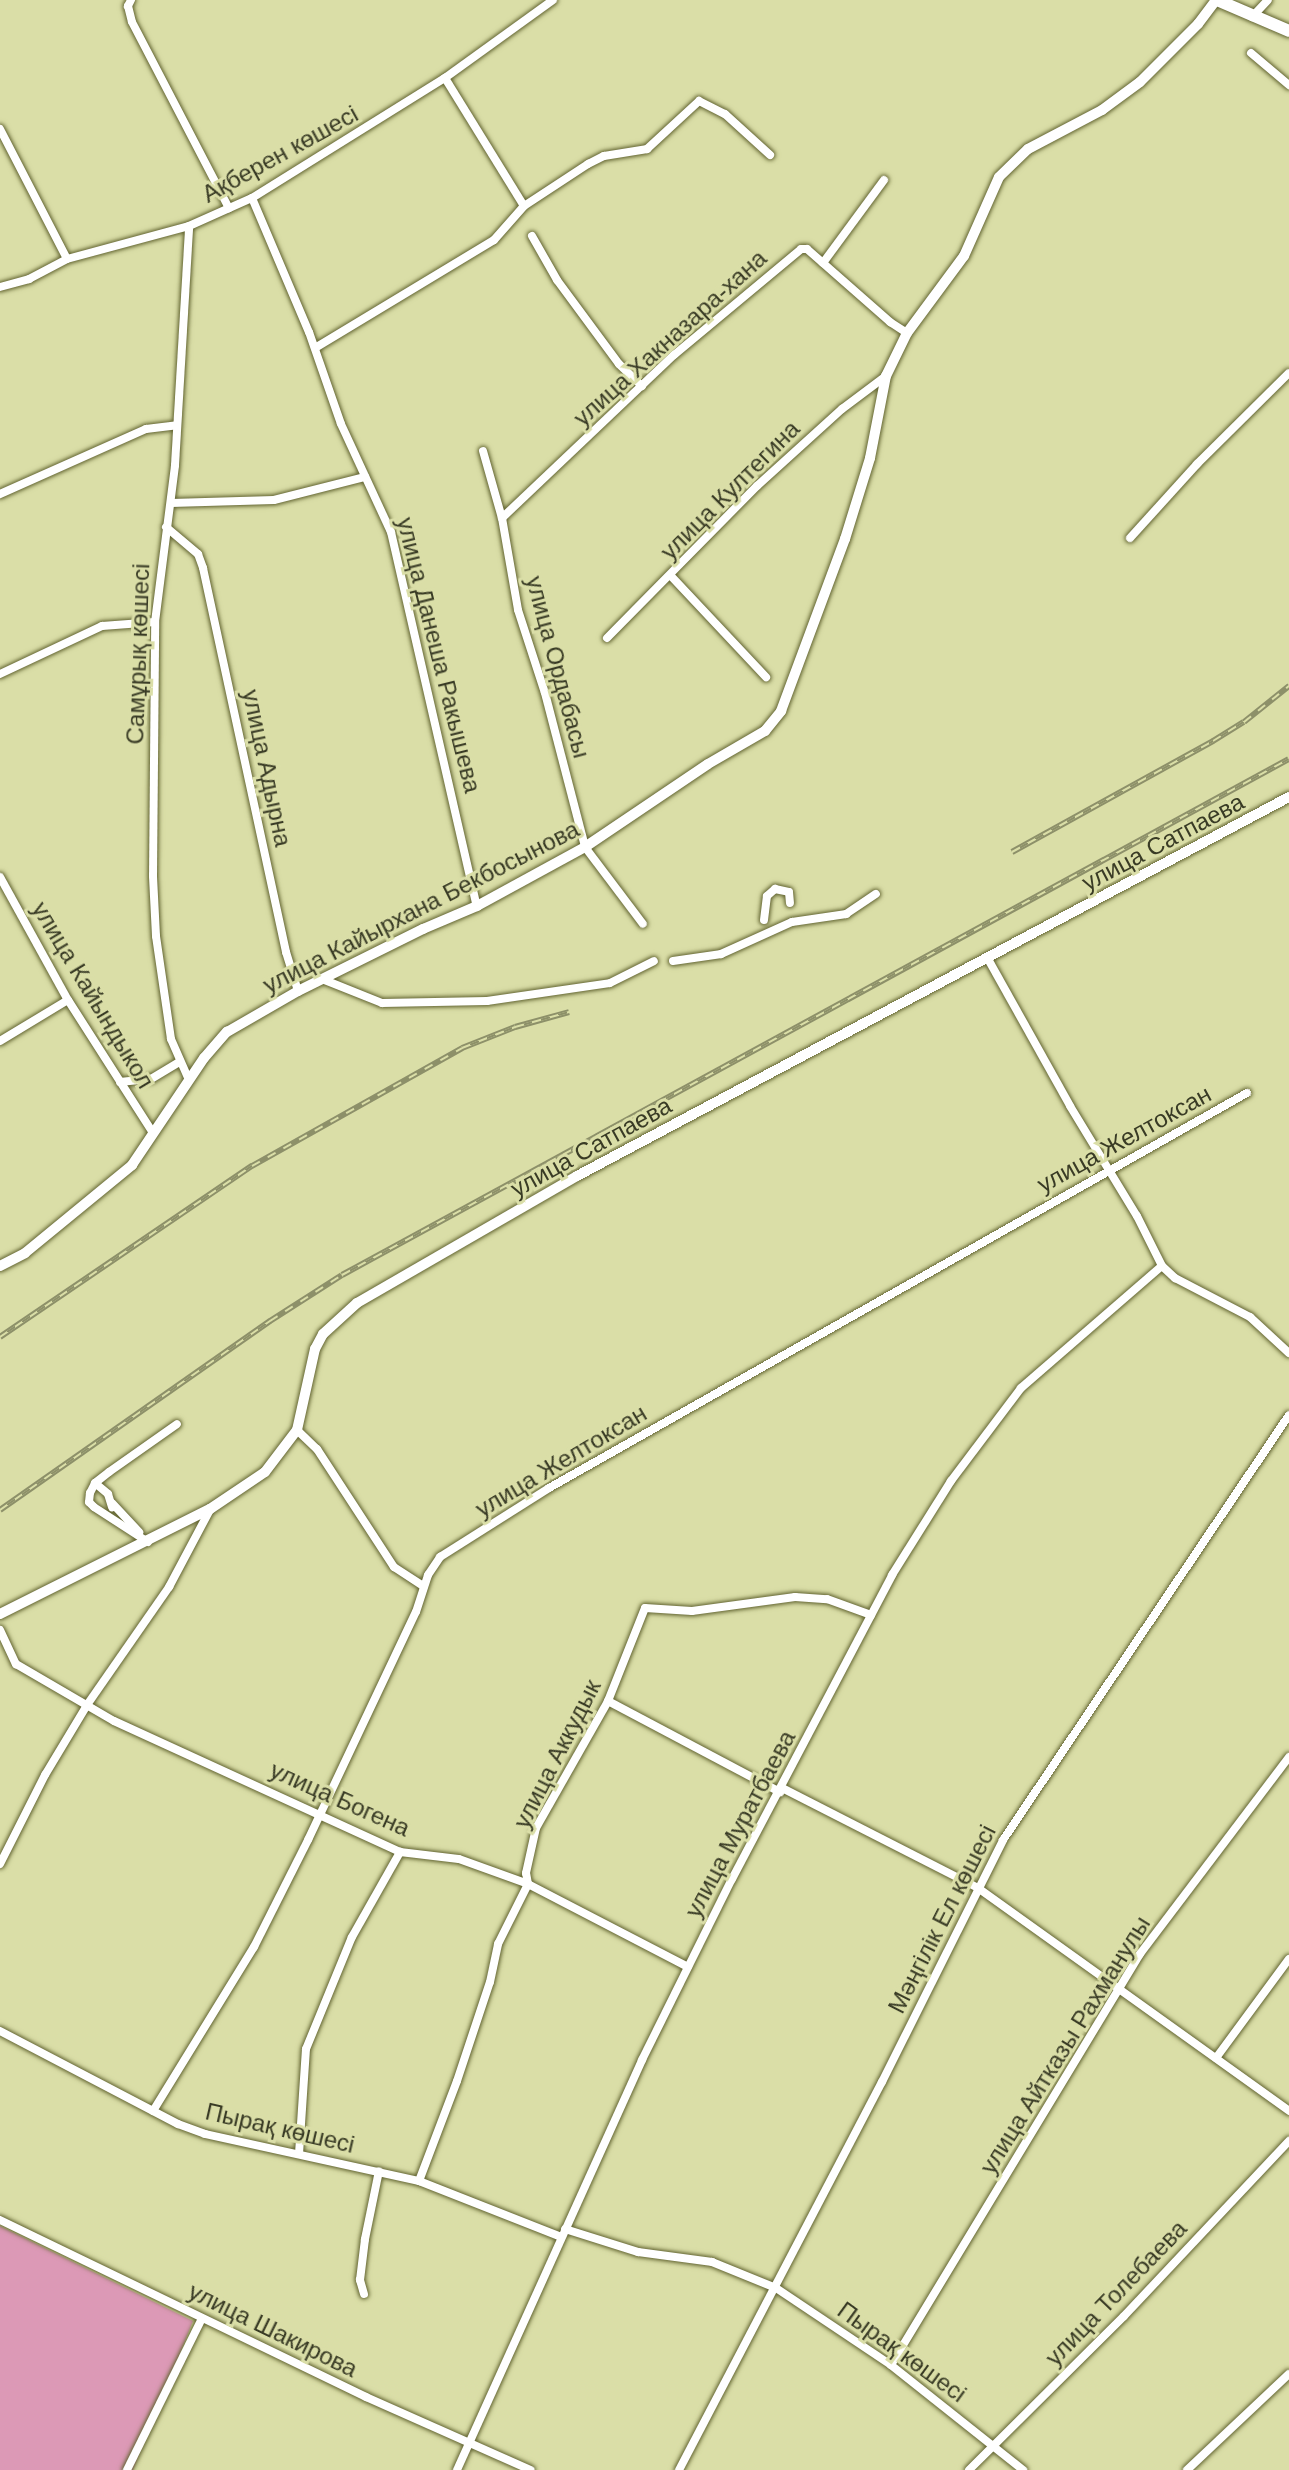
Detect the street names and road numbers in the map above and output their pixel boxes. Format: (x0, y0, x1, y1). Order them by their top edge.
street label: Ақберен көшесі (197, 99, 363, 209)
street label: улица Хакназара-хана (568, 244, 772, 432)
street label: улица Култегина (654, 414, 806, 566)
street label: улица Данеша Ракышева (391, 514, 487, 796)
street label: Самұрық көшесі (120, 563, 156, 745)
street label: улица Ордабасы (520, 573, 596, 761)
street label: улица Адырна (236, 687, 298, 849)
street label: улица Сатпаева (1077, 787, 1249, 897)
street label: улица Кайырхана Бекбосынова (258, 815, 584, 999)
street label: улица Кайындыкол (26, 896, 160, 1094)
street label: улица Желтоксан (1032, 1079, 1216, 1199)
street label: улица Сатпаева (505, 1091, 677, 1203)
street label: улица Желтоксан (470, 1399, 652, 1523)
street label: улица Аккудык (507, 1675, 607, 1833)
street label: улица Муратбаева (679, 1726, 801, 1922)
street label: улица Богена (266, 1755, 414, 1843)
street label: Мәңгілік Ел көшесі (882, 1820, 1002, 2018)
street label: улица Айтказы Рахманулы (974, 1911, 1156, 2179)
street label: Пырақ көшесі (203, 2097, 357, 2159)
street label: улица Толебаева (1039, 2214, 1193, 2372)
street label: улица Шакирова (184, 2277, 362, 2383)
street label: Пырақ көшесі (832, 2296, 972, 2408)

